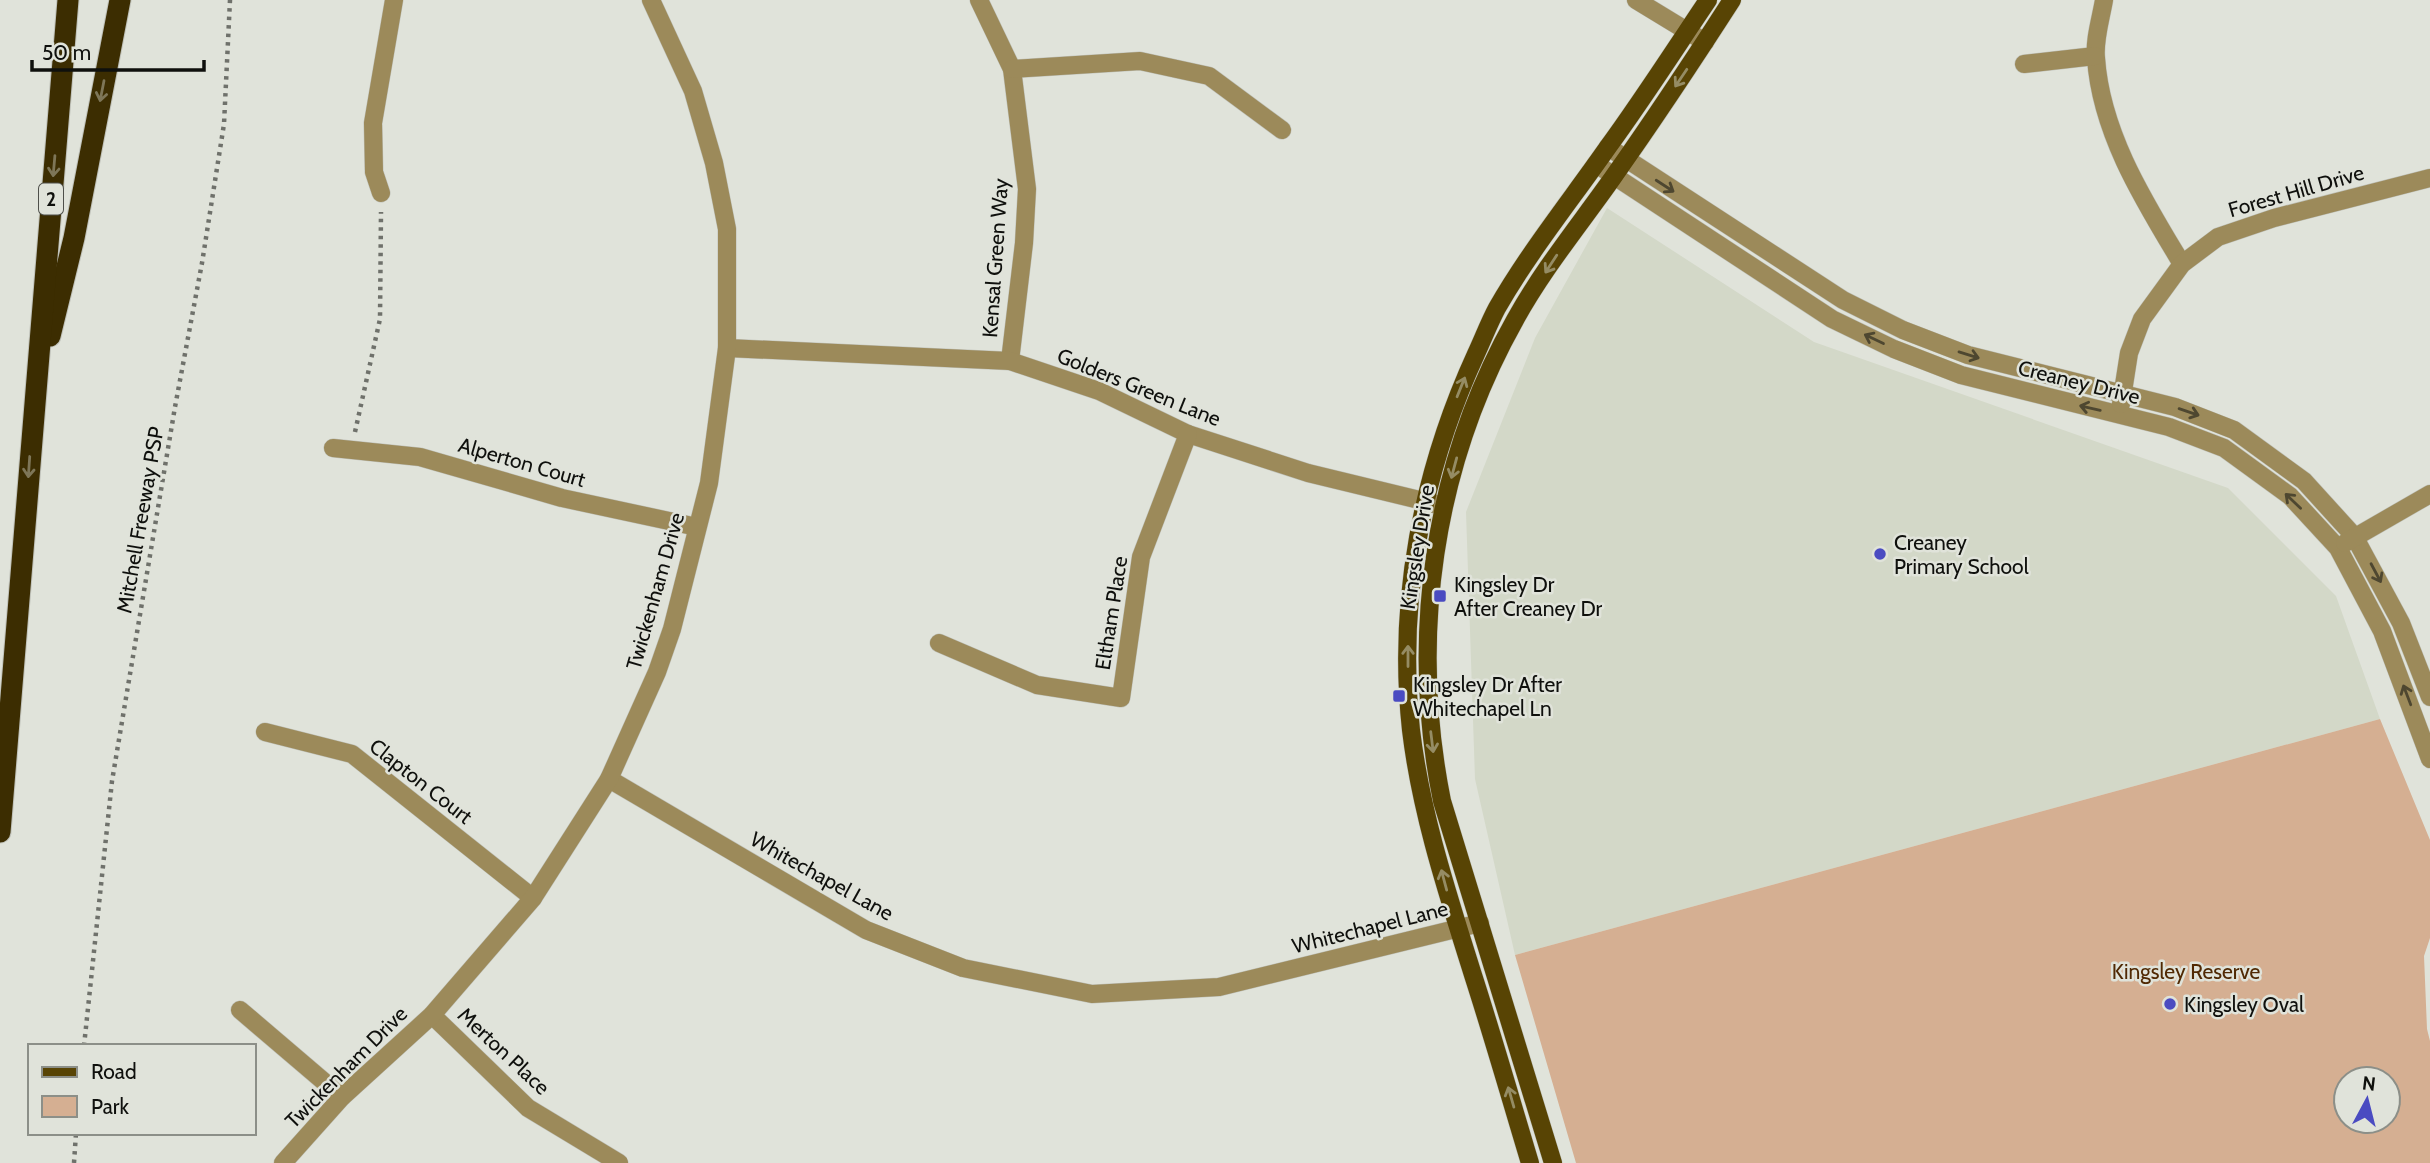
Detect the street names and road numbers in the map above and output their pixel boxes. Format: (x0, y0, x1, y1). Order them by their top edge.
street label: Forest Hill Drive (2225, 160, 2367, 222)
street label: Kensal Green Way (977, 177, 1013, 339)
road number: 2 (39, 183, 63, 214)
street label: Golders Green Lane (1054, 343, 1225, 431)
street label: Creaney Drive (2015, 355, 2143, 409)
street label: Mitchell Freeway PSP (111, 425, 169, 615)
street label: Alperton Court (456, 432, 588, 492)
street label: Kingsley Drive (1395, 483, 1439, 611)
street label: Twickenham Drive (621, 509, 689, 672)
street label: Eltham Place (1090, 554, 1132, 672)
street label: Clapton Court (365, 733, 477, 829)
street label: Whitechapel Lane (746, 826, 898, 926)
street label: Whitechapel Lane (1290, 895, 1451, 958)
street label: Twickenham Drive (280, 1001, 412, 1133)
street label: Merton Place (453, 1002, 555, 1100)

